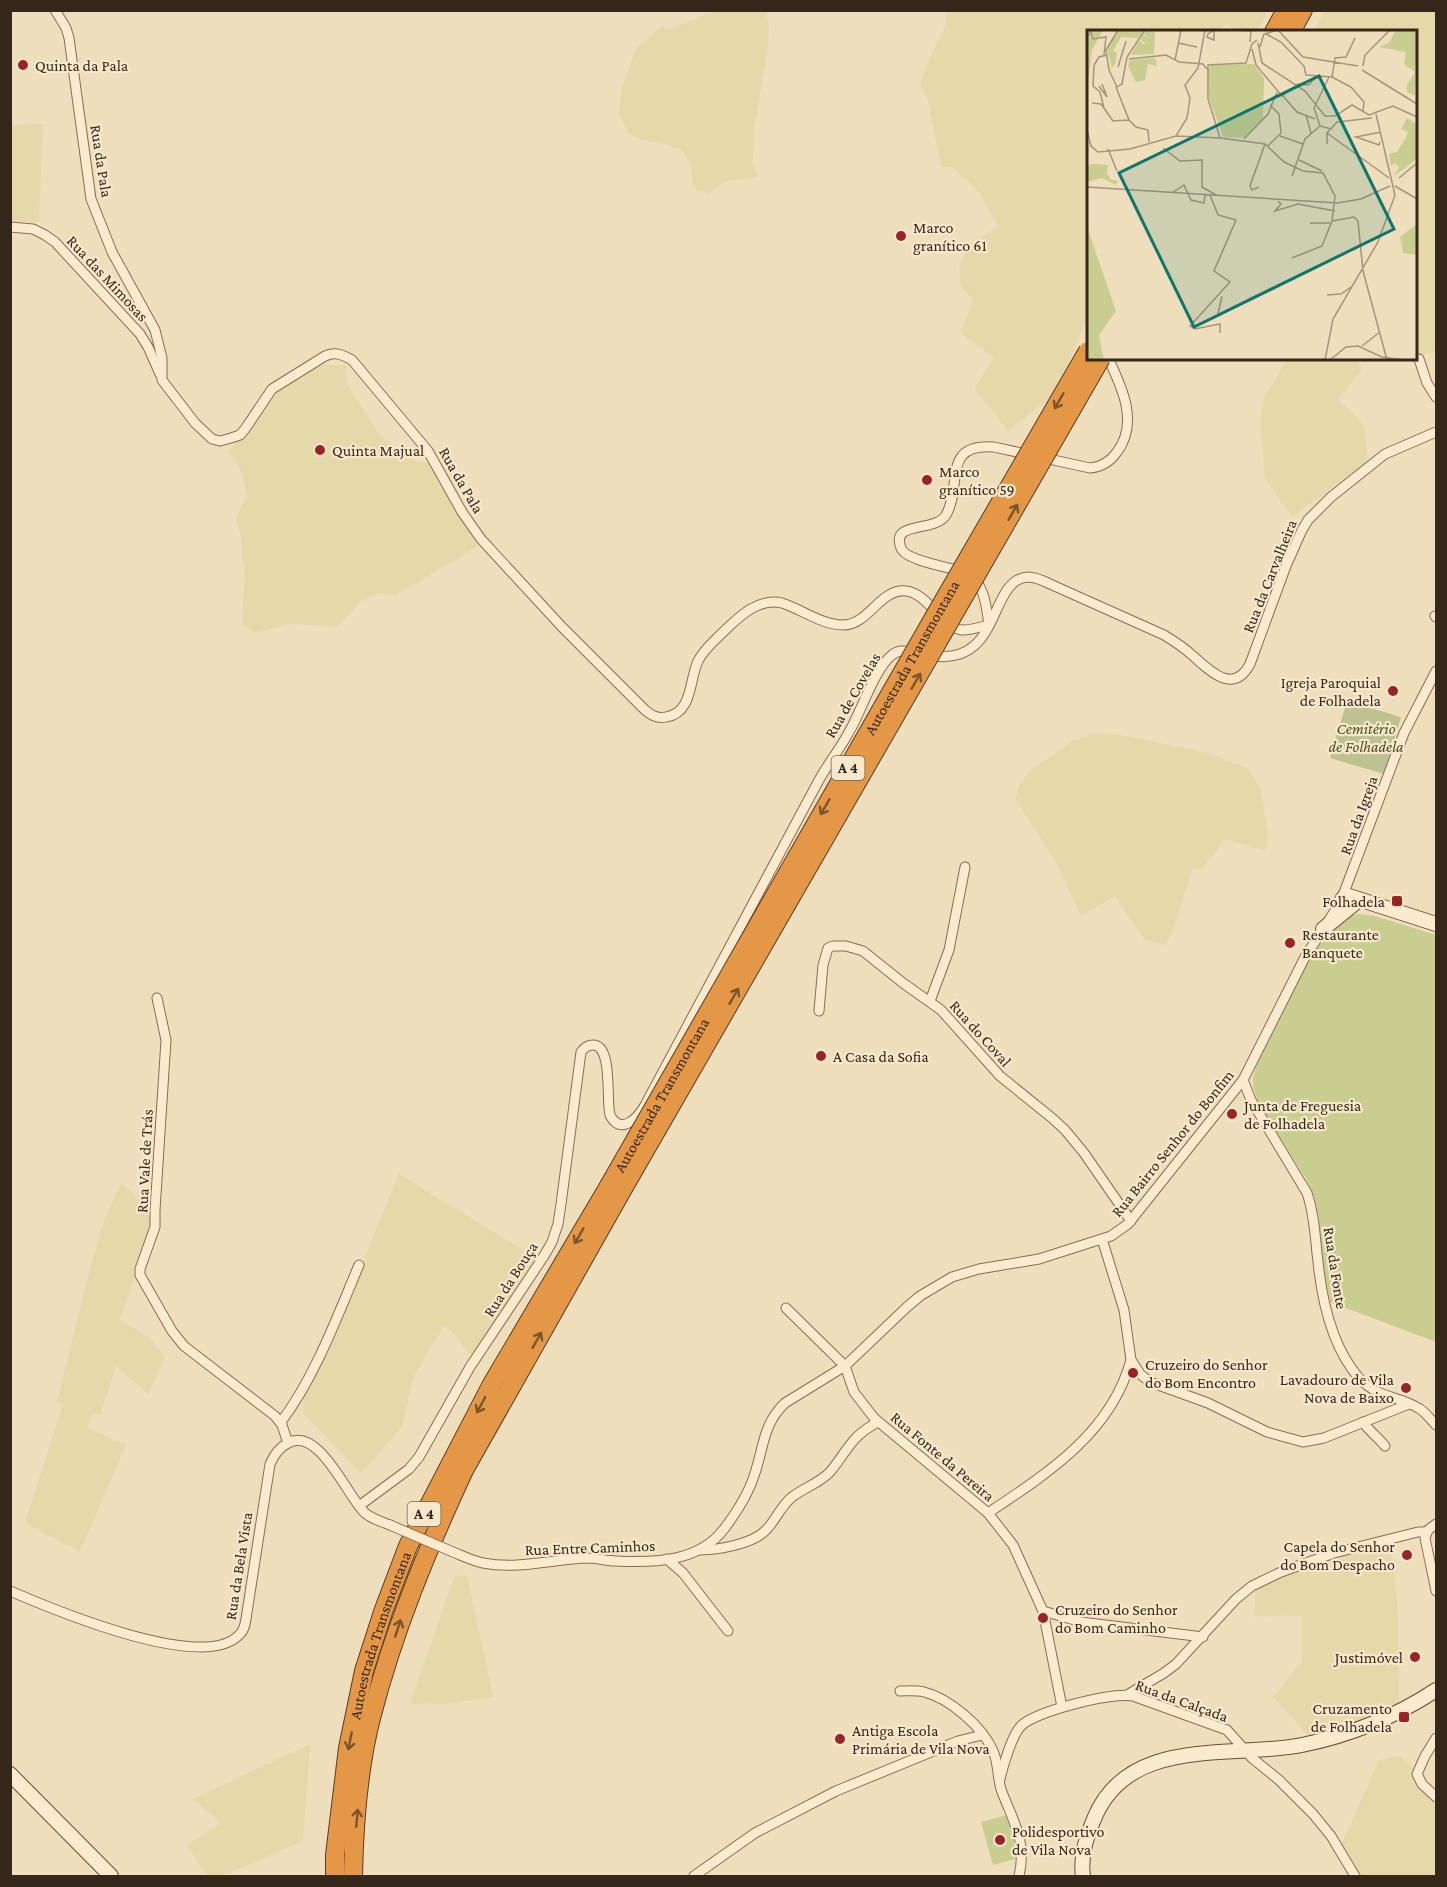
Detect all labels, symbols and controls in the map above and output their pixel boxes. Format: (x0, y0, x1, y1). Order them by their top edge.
inset map (1087, 30, 1417, 360)
place label: Quinta da Pala (35, 57, 129, 74)
marker: Quinta da Pala (16, 58, 30, 72)
street label: Rua da Pala (87, 124, 116, 199)
place label: Marco granítico 61 (913, 219, 987, 255)
marker: Marco granítico 61 (894, 229, 908, 243)
street label: Rua das Mimosas (64, 232, 152, 325)
one-way arrow (1053, 392, 1065, 409)
place label: Quinta Majual (332, 442, 424, 460)
marker: Quinta Majual (313, 443, 327, 457)
street label: Rua da Pala (436, 444, 488, 517)
place label: Marco granítico 59 (939, 463, 1015, 499)
marker: Marco granítico 59 (920, 473, 934, 487)
one-way arrow (1007, 504, 1019, 521)
street label: Rua da Carvalheira (1239, 517, 1300, 635)
street label: Autoestrada Transmontana (861, 577, 963, 738)
street label: Rua de Covelas (821, 650, 884, 741)
one-way arrow (910, 673, 922, 690)
place label: Igreja Paroquial de Folhadela (1281, 674, 1382, 709)
marker: Igreja Paroquial de Folhadela (1386, 684, 1400, 698)
park label: Cemitério de Folhadela (1328, 720, 1404, 755)
road number: A 4 (832, 756, 864, 780)
street label: Rua da Igreja (1336, 773, 1382, 857)
one-way arrow (819, 798, 831, 815)
place label: Folhadela (1322, 893, 1386, 910)
marker: Folhadela (1390, 894, 1404, 908)
place label: Restaurante Banquete (1302, 926, 1379, 962)
marker: Restaurante Banquete (1283, 936, 1297, 950)
one-way arrow (729, 988, 741, 1005)
street label: Rua do Coval (947, 997, 1015, 1070)
street label: Autoestrada Transmontana (611, 1014, 713, 1175)
place label: A Casa da Sofia (833, 1048, 929, 1065)
marker: A Casa da Sofia (814, 1049, 828, 1063)
street label: Rua Bairro Senhor do Bonfim (1108, 1066, 1237, 1220)
place label: Junta de Freguesia de Folhadela (1242, 1097, 1362, 1132)
marker: Junta de Freguesia de Folhadela (1225, 1107, 1239, 1121)
street label: Rua Vale de Trás (133, 1109, 156, 1213)
street label: Rua da Fonte (1321, 1226, 1350, 1310)
one-way arrow (573, 1227, 585, 1244)
street label: Rua da Bouça (480, 1238, 542, 1320)
one-way arrow (532, 1331, 543, 1349)
place label: Cruzeiro do Senhor do Bom Encontro (1145, 1356, 1268, 1391)
marker: Cruzeiro do Senhor do Bom Encontro (1126, 1366, 1140, 1380)
place label: Lavadouro de Vila Nova de Baixo (1280, 1371, 1395, 1406)
marker: Lavadouro de Vila Nova de Baixo (1399, 1381, 1413, 1395)
one-way arrow (475, 1395, 486, 1413)
street label: Rua Fonte da Pereira (888, 1408, 998, 1505)
road number: A 4 (408, 1502, 440, 1526)
street label: Rua da Bela Vista (222, 1510, 255, 1621)
street label: Rua Entre Caminhos (524, 1537, 656, 1558)
place label: Capela do Senhor do Bom Despacho (1280, 1538, 1395, 1574)
marker: Capela do Senhor do Bom Despacho (1400, 1548, 1414, 1562)
street label: Autoestrada Transmontana (346, 1549, 414, 1721)
place label: Cruzeiro do Senhor do Bom Caminho (1055, 1601, 1178, 1636)
marker: Cruzeiro do Senhor do Bom Caminho (1036, 1611, 1050, 1625)
one-way arrow (394, 1619, 405, 1638)
place label: Justimóvel (1333, 1649, 1403, 1667)
marker: Justimóvel (1408, 1650, 1422, 1664)
street label: Rua da Calçada (1133, 1676, 1231, 1726)
place label: Cruzamento de Folhadela (1311, 1700, 1393, 1735)
marker: Cruzamento de Folhadela (1397, 1710, 1411, 1724)
place label: Antiga Escola Primária de Vila Nova (852, 1722, 990, 1757)
one-way arrow (344, 1731, 355, 1750)
marker: Antiga Escola Primária de Vila Nova (833, 1732, 847, 1746)
one-way arrow (352, 1809, 363, 1829)
place label: Polidesportivo de Vila Nova (1012, 1823, 1105, 1858)
marker: Polidesportivo de Vila Nova (993, 1833, 1007, 1847)

